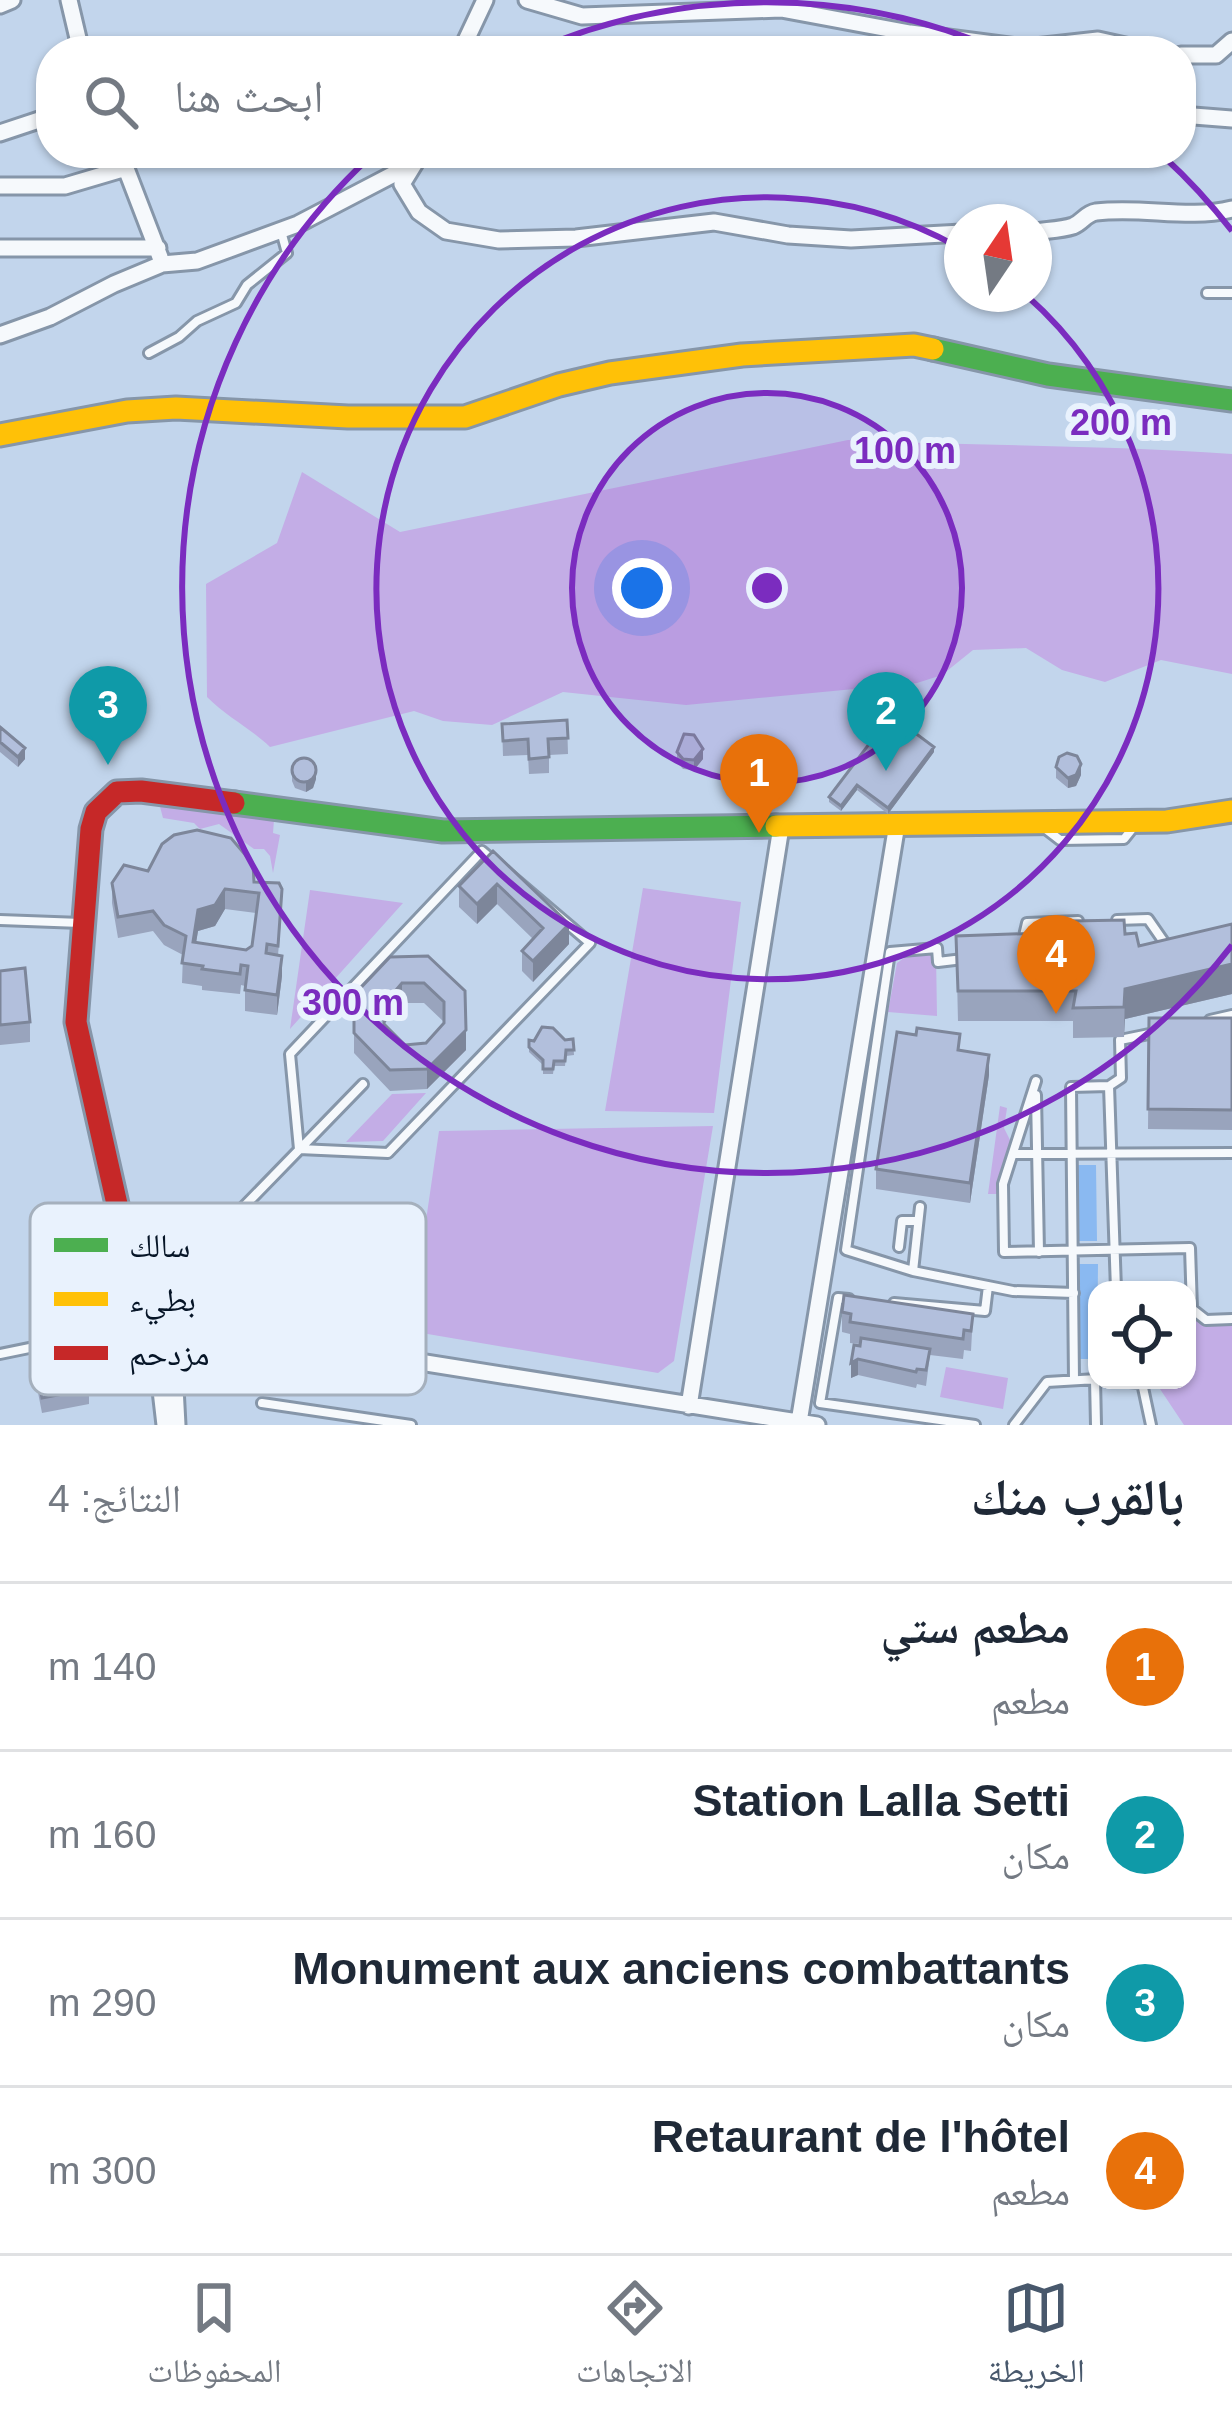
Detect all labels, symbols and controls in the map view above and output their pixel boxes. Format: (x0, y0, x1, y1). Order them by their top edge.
search box (36, 36, 1196, 168)
icon: search (78, 69, 144, 135)
text: ابحث هنا (174, 71, 324, 122)
north arrow (944, 204, 1052, 312)
text: 200 m (1070, 402, 1172, 443)
text: 100 m (854, 430, 956, 471)
your location (612, 558, 672, 618)
centre of rings (746, 567, 788, 609)
pin: 3 (69, 666, 147, 765)
pin: 2 (847, 672, 925, 771)
pin: 1 (720, 734, 798, 833)
pin: 4 (1017, 915, 1095, 1014)
text: 300 m (302, 982, 404, 1023)
legend (30, 1203, 426, 1395)
text: سالك (129, 1227, 190, 1264)
text: بطيء (129, 1281, 196, 1325)
map controls (1088, 1281, 1196, 1389)
button: locate (1088, 1281, 1196, 1389)
text: مزدحم (129, 1335, 209, 1376)
text: بالقرب منك (971, 1469, 1184, 1526)
text: النتائج: 4 (48, 1477, 181, 1520)
text: مطعم ستي (881, 1602, 1070, 1653)
text: 140 m (48, 1645, 156, 1688)
text: 1 (1134, 1645, 1156, 1688)
text: مطعم (991, 1679, 1070, 1722)
text: Station Lalla Setti (692, 1775, 1070, 1826)
text: 160 m (48, 1813, 156, 1856)
text: 2 (1134, 1813, 1156, 1856)
text: مكان (1002, 1834, 1070, 1877)
text: Monument aux anciens combattants (292, 1943, 1070, 1994)
text: 290 m (48, 1981, 156, 2024)
text: 3 (1134, 1981, 1156, 2024)
text: مكان (1002, 2002, 1070, 2045)
text: Retaurant de l'hôtel (652, 2111, 1070, 2162)
text: 300 m (48, 2149, 156, 2192)
text: 4 (1134, 2149, 1156, 2192)
text: مطعم (991, 2170, 1070, 2213)
tab: المحفوظات (147, 2275, 282, 2403)
tab: الاتجاهات (576, 2275, 693, 2403)
tab: الخريطة (988, 2275, 1085, 2403)

